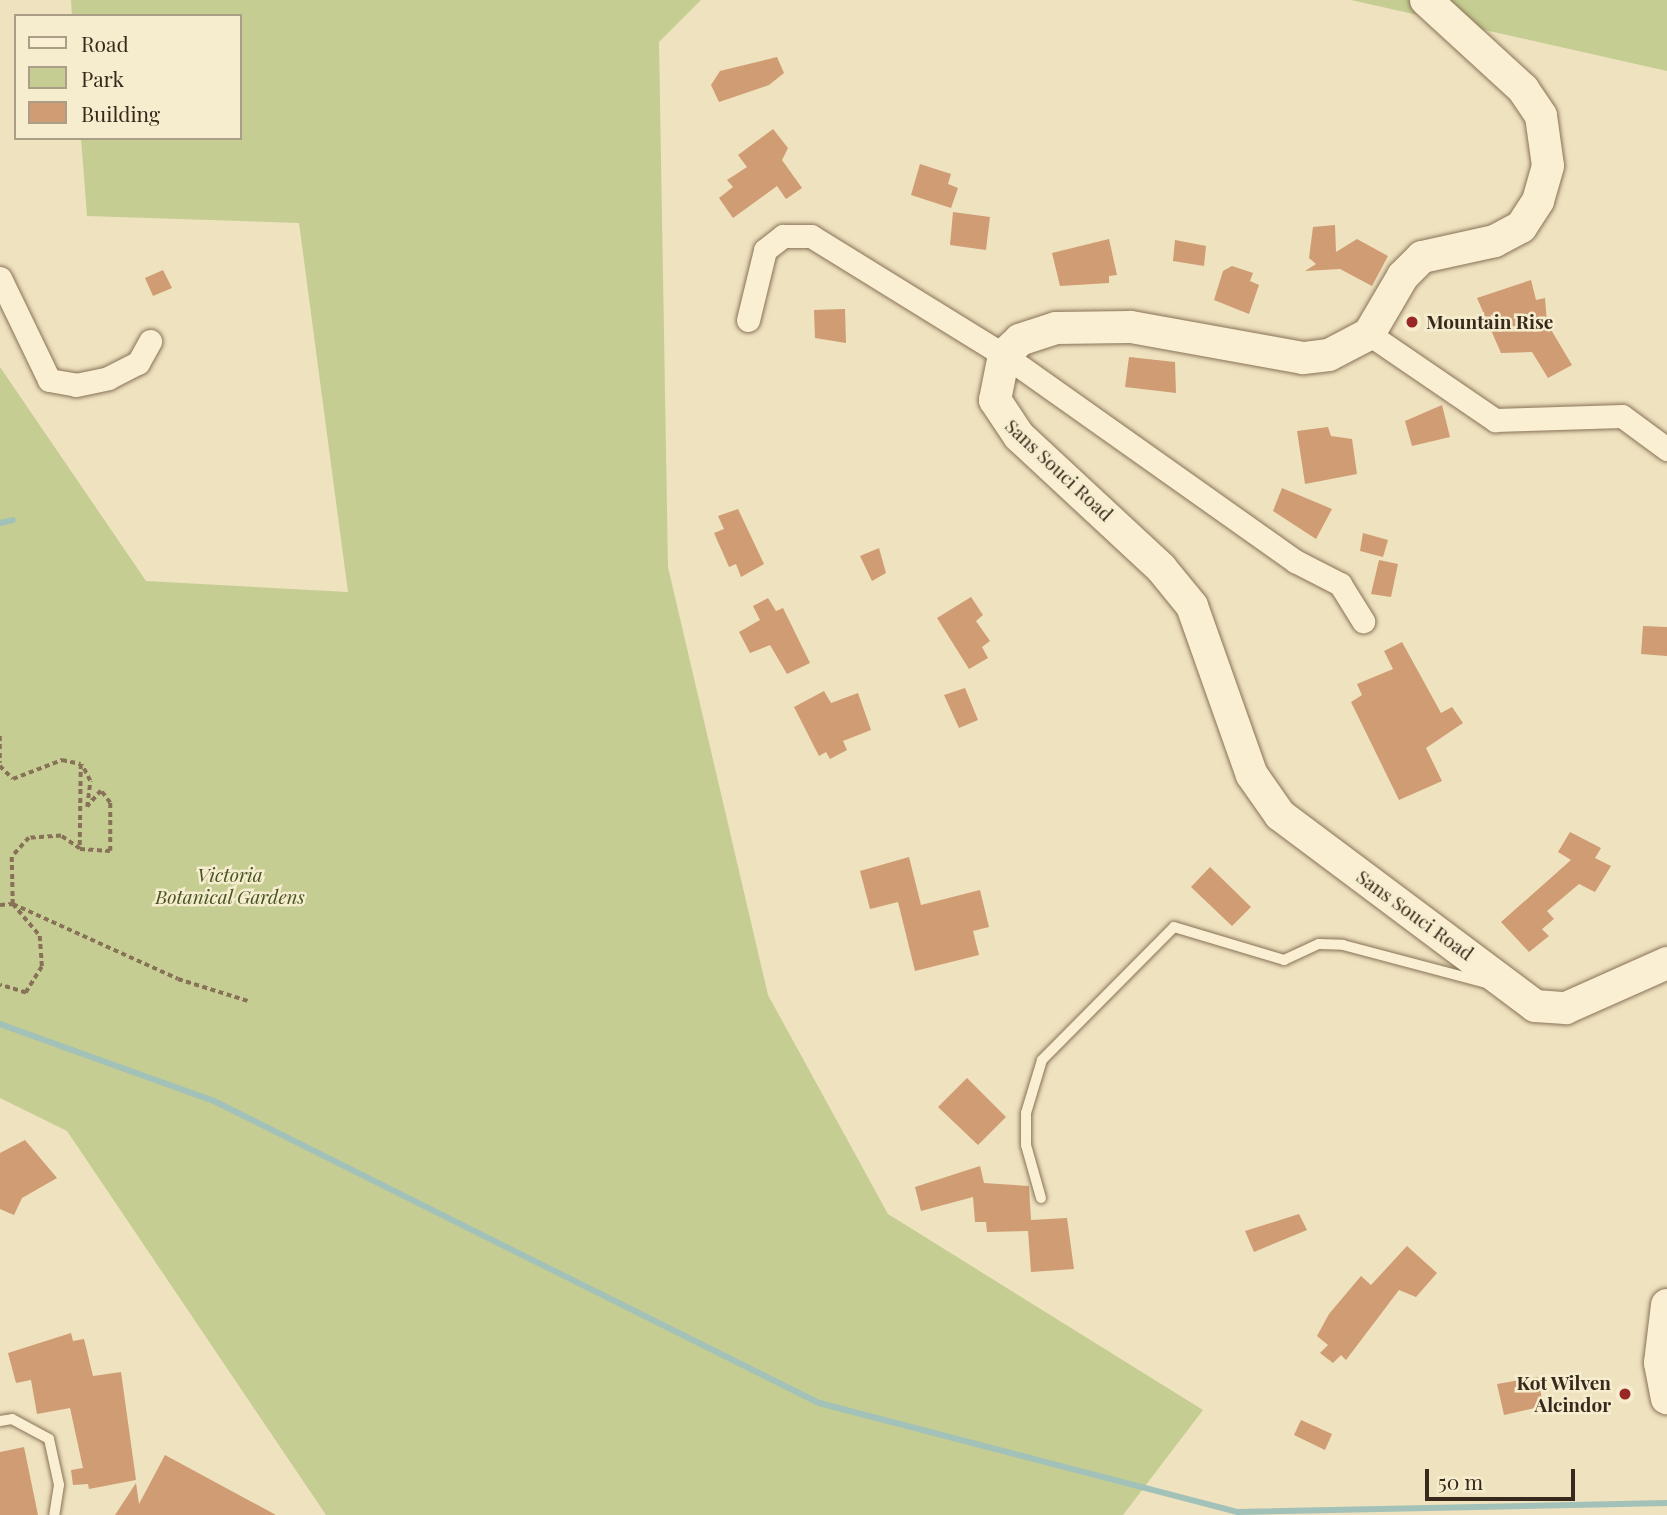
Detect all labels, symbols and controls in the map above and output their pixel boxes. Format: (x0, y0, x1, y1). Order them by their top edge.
legend (14, 14, 242, 140)
text: Road (81, 29, 129, 57)
text: Park (81, 64, 124, 92)
text: Building (81, 99, 160, 127)
place label: Mountain Rise (1426, 311, 1553, 333)
marker: Mountain Rise (1404, 314, 1420, 330)
street label: Sans Souci Road (1000, 414, 1118, 526)
park label: Victoria Botanical Gardens (155, 864, 305, 908)
street label: Sans Souci Road (1352, 865, 1478, 965)
place label: Kot Wilven Alcindor (1516, 1372, 1611, 1416)
marker: Kot Wilven Alcindor (1617, 1386, 1633, 1402)
scale bar (1429, 1456, 1580, 1500)
text: 50 m (1438, 1467, 1483, 1495)

